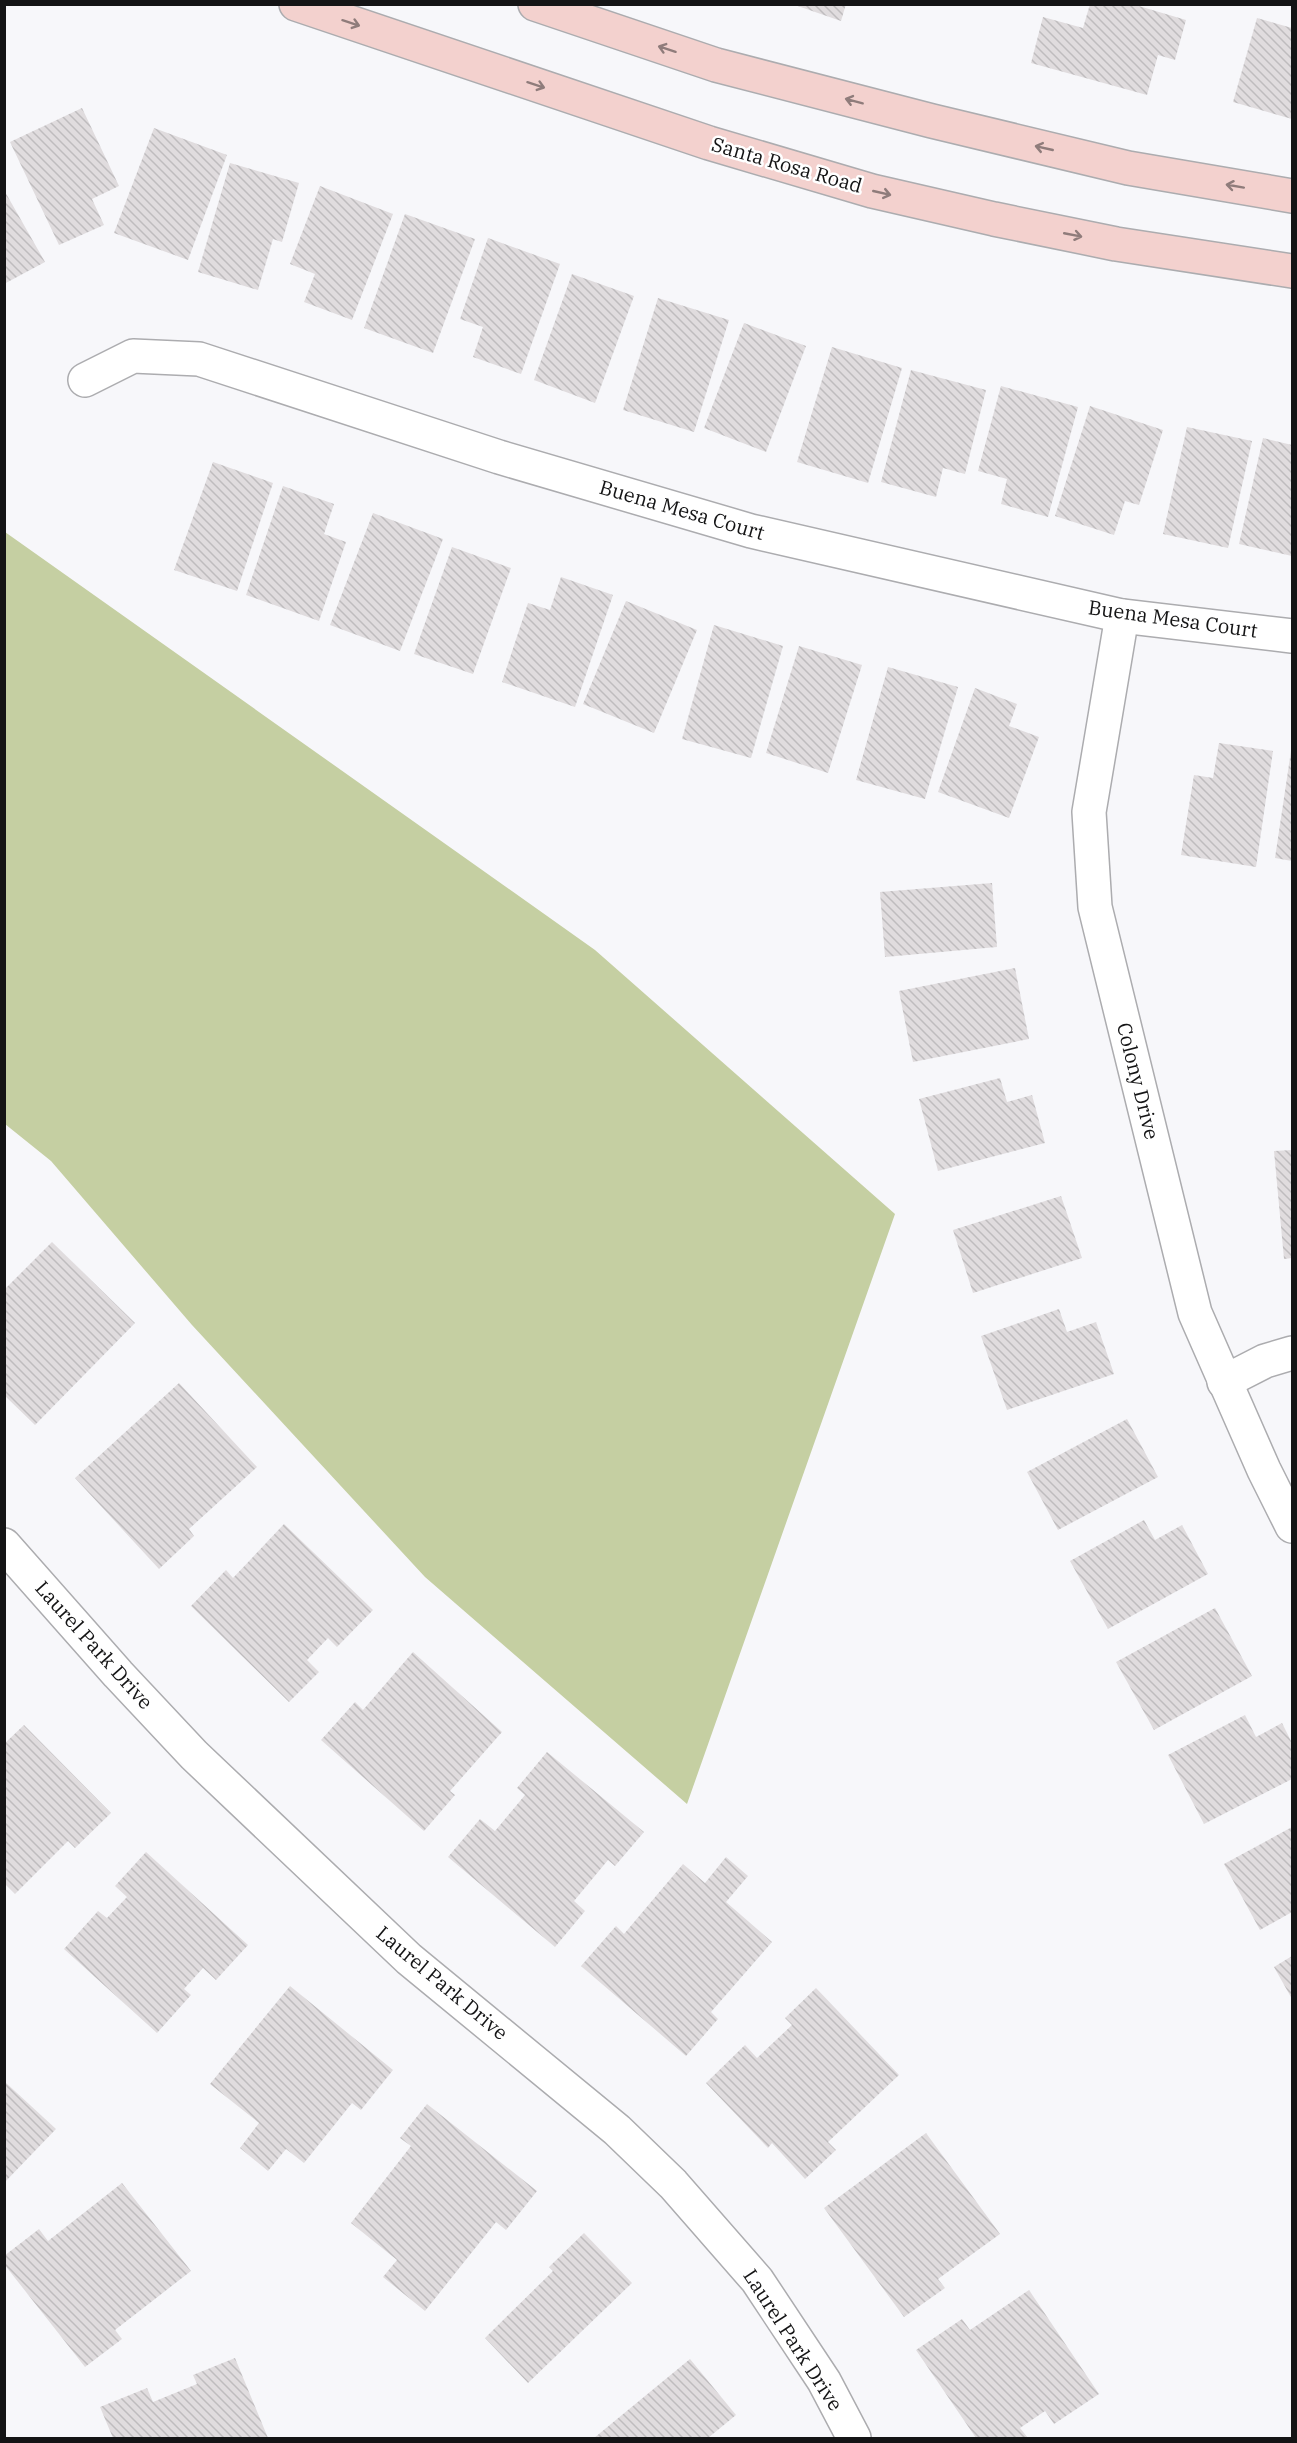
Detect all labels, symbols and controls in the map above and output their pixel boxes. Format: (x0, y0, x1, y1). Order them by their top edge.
one-way arrow (341, 18, 360, 29)
one-way arrow (658, 42, 677, 53)
one-way arrow (526, 80, 545, 91)
one-way arrow (845, 95, 864, 106)
street label: Santa Rosa Road (709, 130, 866, 199)
one-way arrow (1034, 141, 1053, 153)
one-way arrow (1225, 180, 1245, 191)
one-way arrow (872, 188, 892, 199)
one-way arrow (1063, 230, 1082, 241)
street label: Buena Mesa Court (596, 473, 768, 546)
street label: Buena Mesa Court (1087, 593, 1259, 644)
street label: Colony Drive (1111, 1020, 1166, 1142)
street label: Laurel Park Drive (29, 1575, 159, 1715)
street label: Laurel Park Drive (371, 1920, 514, 2046)
street label: Laurel Park Drive (737, 2264, 849, 2416)

